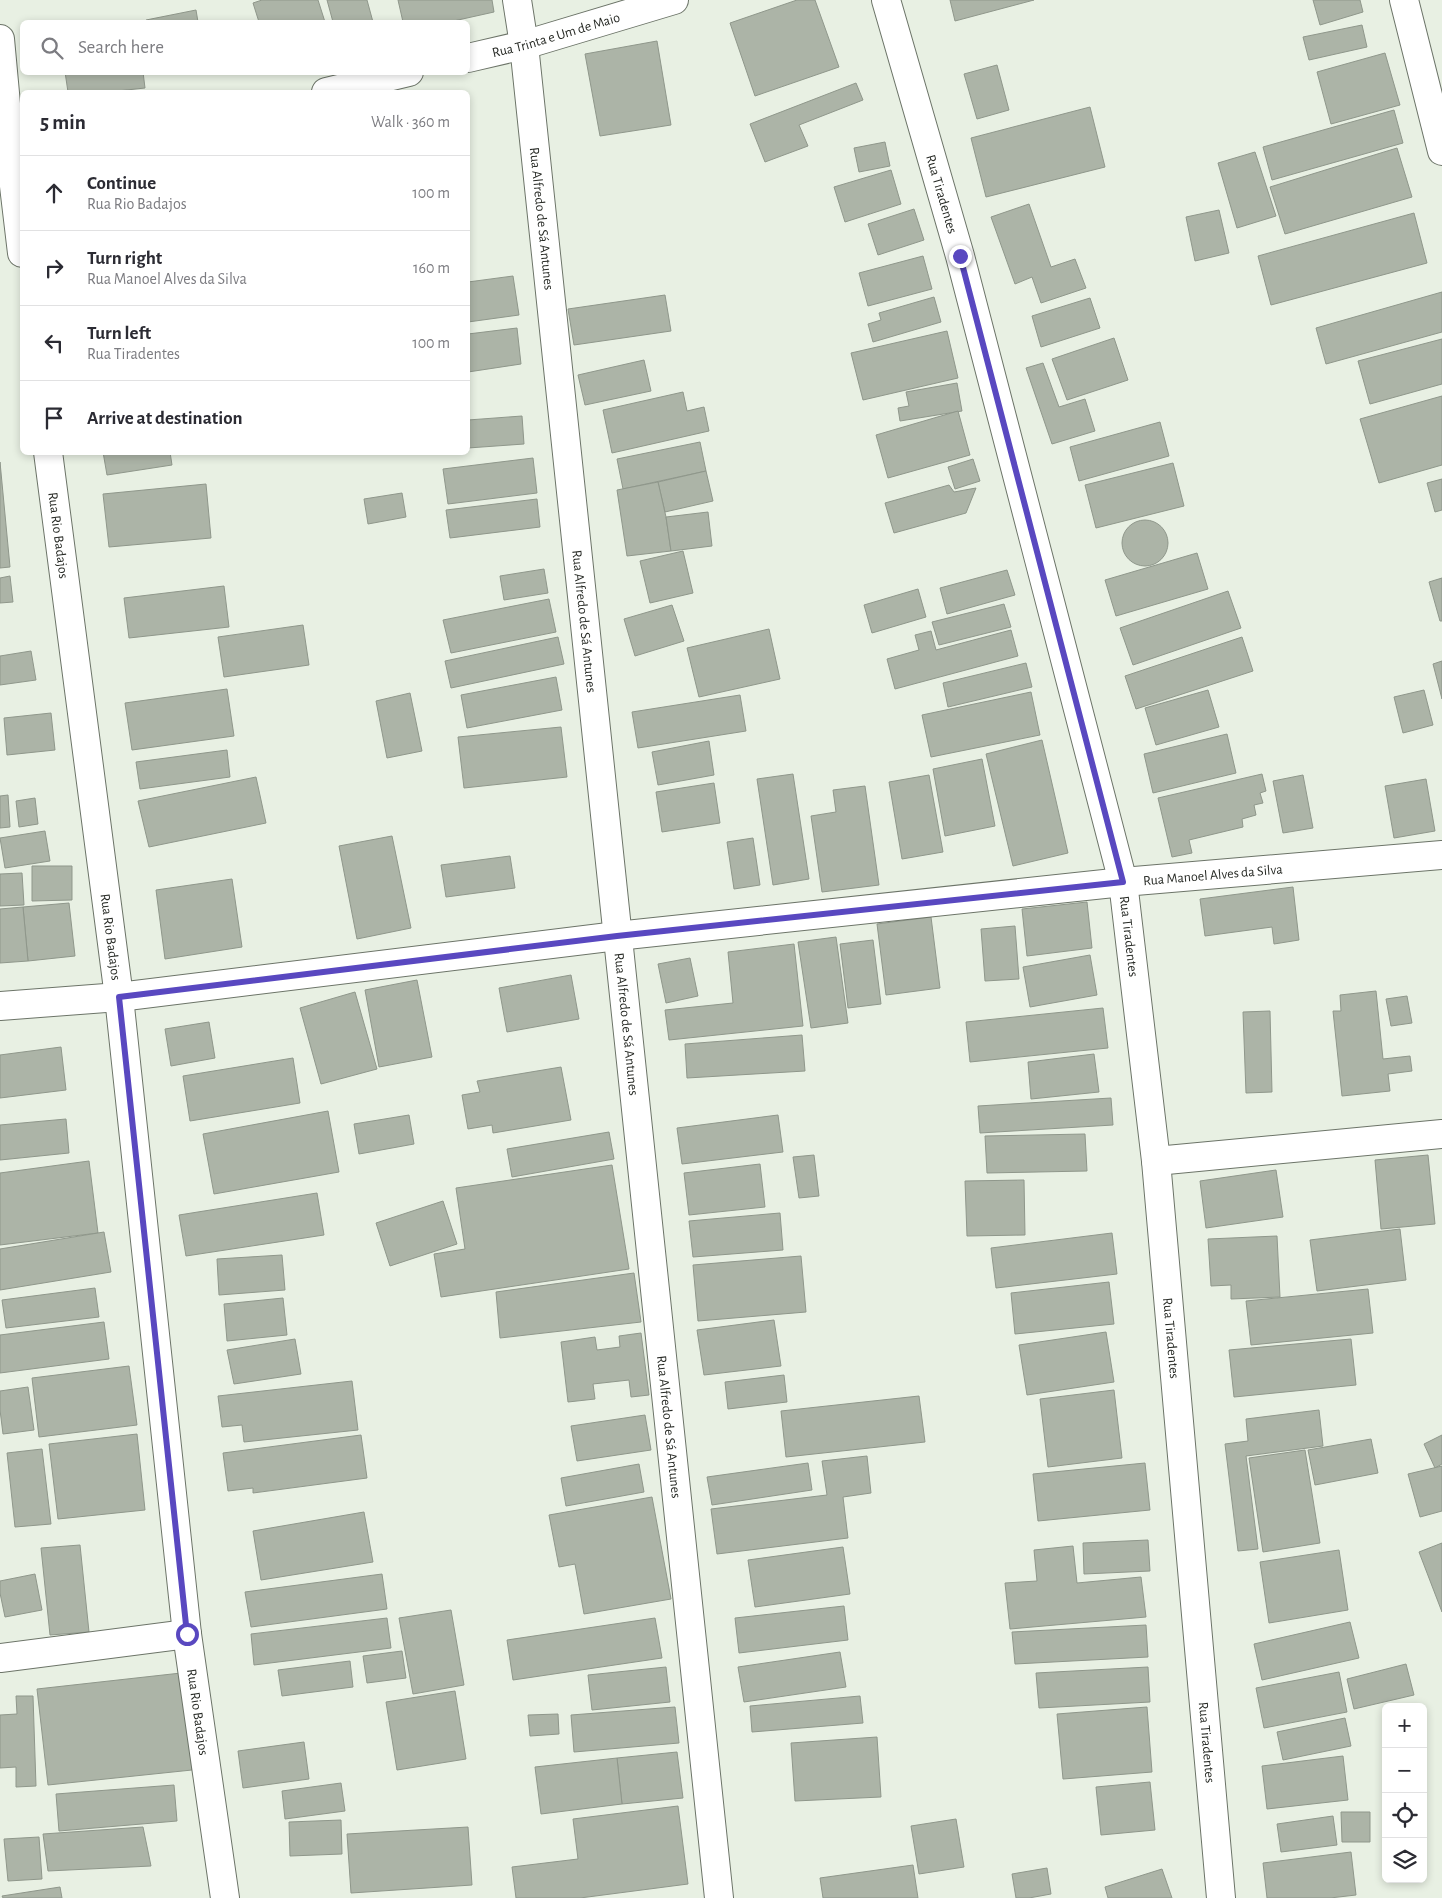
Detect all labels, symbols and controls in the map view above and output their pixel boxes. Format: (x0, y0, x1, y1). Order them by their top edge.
street label: Rua Trinta e Um de Maio (491, 11, 622, 60)
search box (20, 20, 470, 75)
icon: search (38, 34, 66, 62)
text: Search here (78, 38, 164, 57)
text: 5 min (40, 112, 86, 133)
text: Walk · 360 m (371, 114, 450, 130)
street label: Rua Alfredo de Sá Antunes (527, 147, 556, 291)
street label: Rua Tiradentes (923, 153, 959, 235)
text: Continue (87, 174, 156, 193)
icon: ahead (40, 179, 68, 207)
text: 100 m (412, 185, 450, 201)
text: Rua Rio Badajos (87, 196, 187, 212)
route end (949, 245, 972, 268)
text: Turn right (87, 249, 162, 268)
icon: right (40, 254, 68, 282)
text: 160 m (413, 260, 450, 276)
text: Rua Manoel Alves da Silva (87, 271, 247, 287)
text: Turn left (87, 324, 151, 343)
icon: left (40, 329, 68, 357)
text: 100 m (412, 335, 450, 351)
text: Rua Tiradentes (87, 346, 180, 362)
icon: arrive (40, 404, 68, 432)
text: Arrive at destination (87, 409, 243, 428)
street label: Rua Rio Badajos (45, 491, 70, 580)
street label: Rua Alfredo de Sá Antunes (569, 549, 598, 693)
street label: Rua Manoel Alves da Silva (1143, 862, 1284, 888)
street label: Rua Rio Badajos (98, 893, 123, 981)
street label: Rua Tiradentes (1117, 895, 1140, 978)
street label: Rua Alfredo de Sá Antunes (612, 952, 641, 1096)
street label: Rua Tiradentes (1160, 1297, 1181, 1379)
street label: Rua Alfredo de Sá Antunes (654, 1355, 683, 1499)
route start (176, 1623, 199, 1646)
street label: Rua Rio Badajos (184, 1668, 210, 1756)
street label: Rua Tiradentes (1196, 1701, 1217, 1784)
map controls (1382, 1703, 1427, 1883)
button: + (1382, 1703, 1427, 1748)
button: − (1382, 1748, 1427, 1793)
button: locate (1382, 1793, 1427, 1838)
button: layers (1382, 1838, 1427, 1883)

